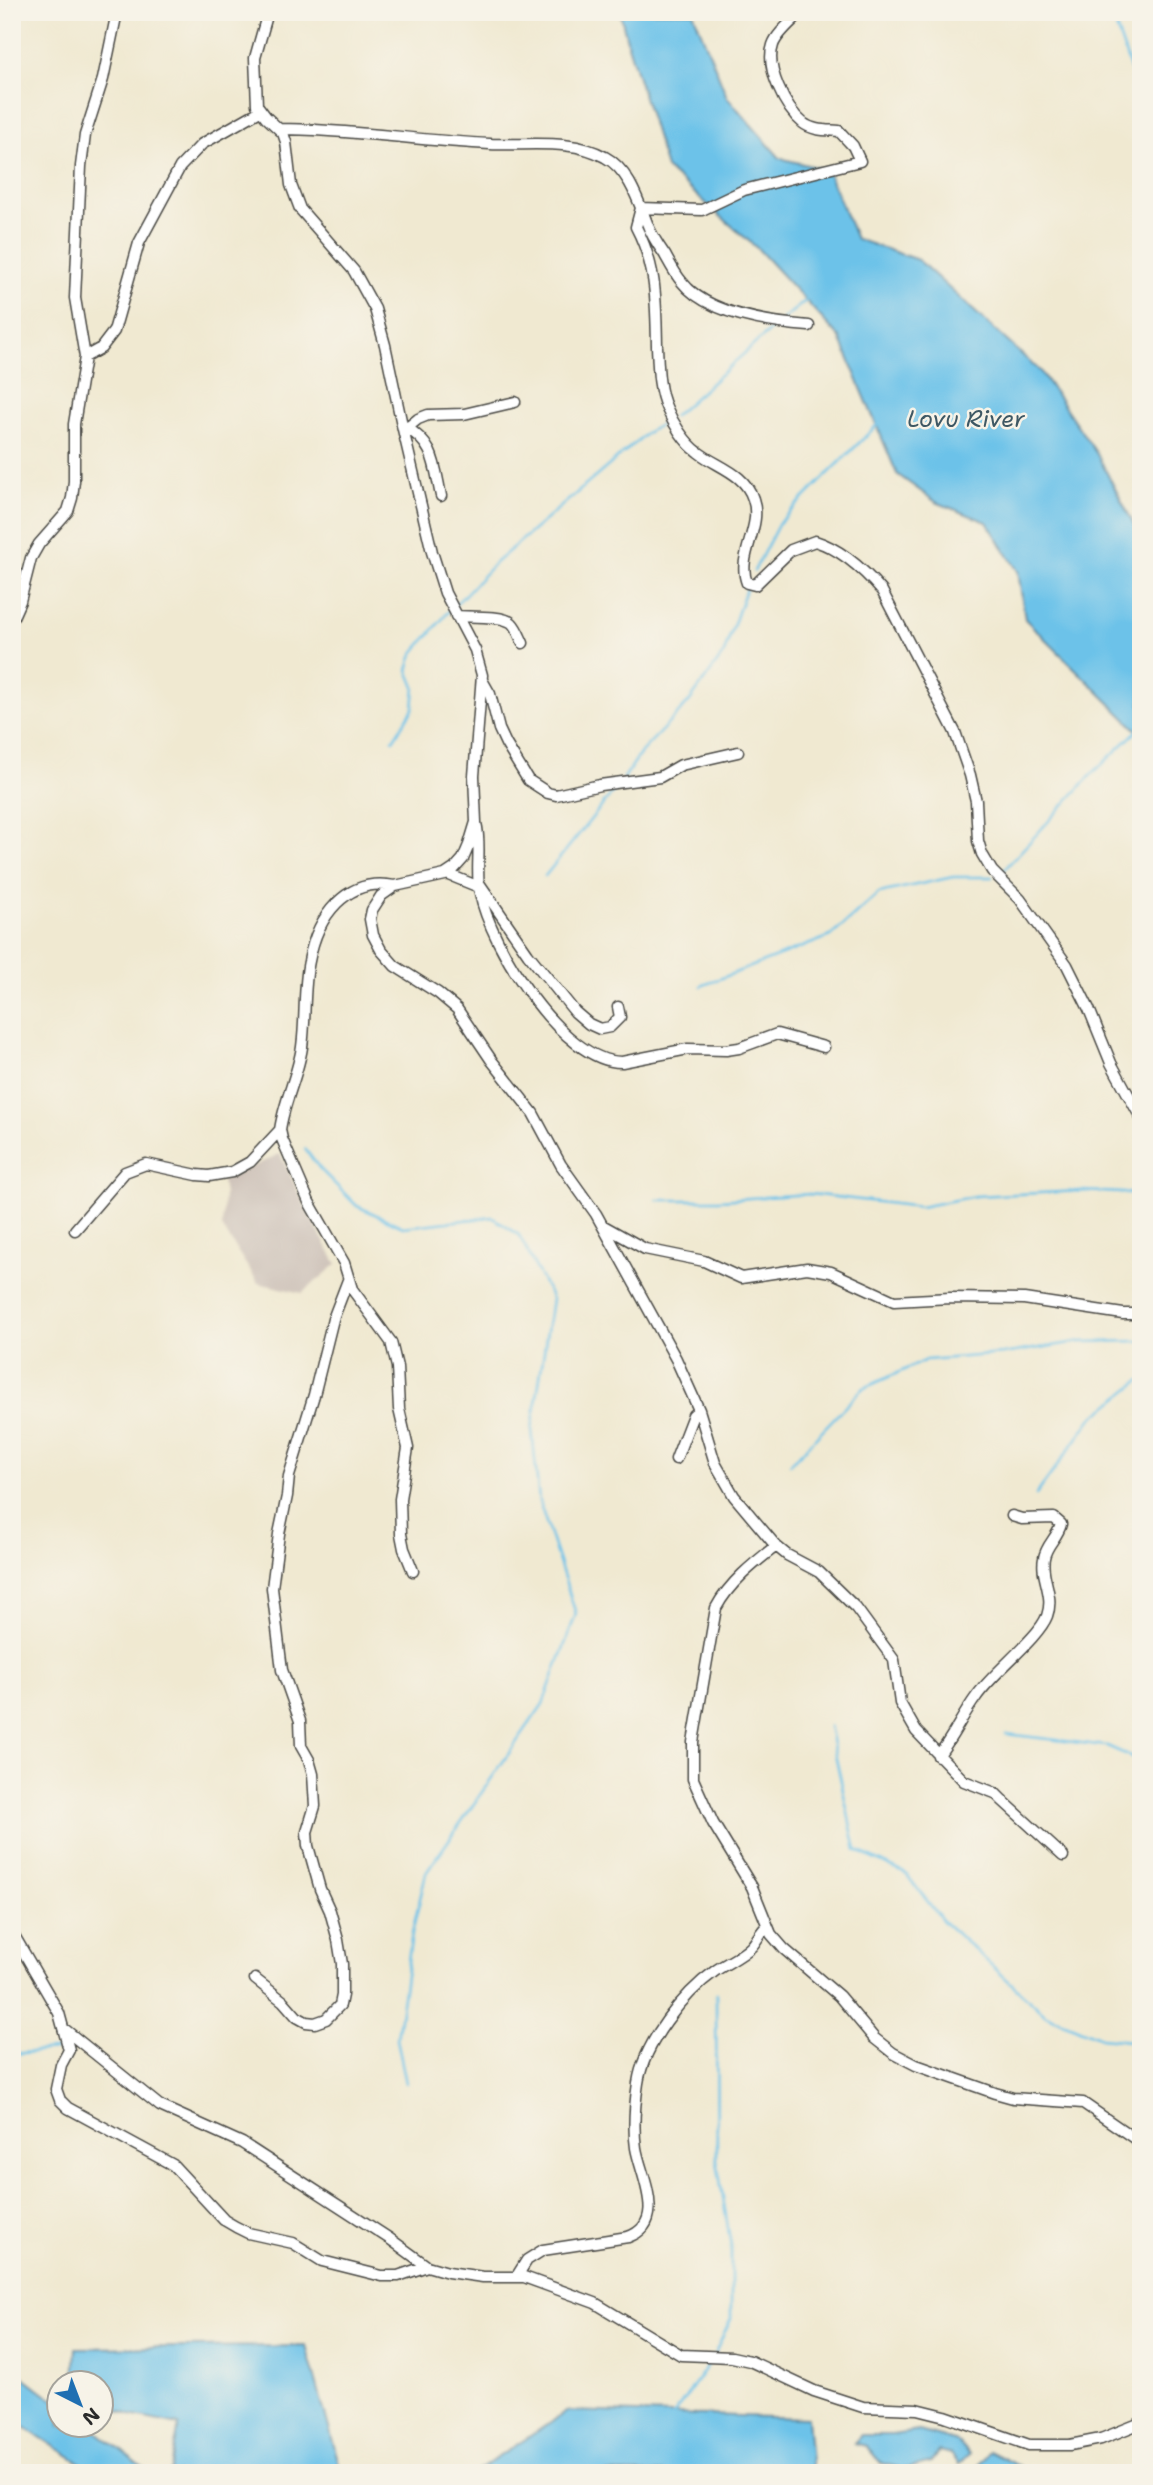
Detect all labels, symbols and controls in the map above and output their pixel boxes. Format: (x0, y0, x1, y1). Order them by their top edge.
water label: Lovu River (907, 404, 1026, 434)
north arrow (46, 2370, 116, 2440)
text: N (77, 2402, 105, 2431)

